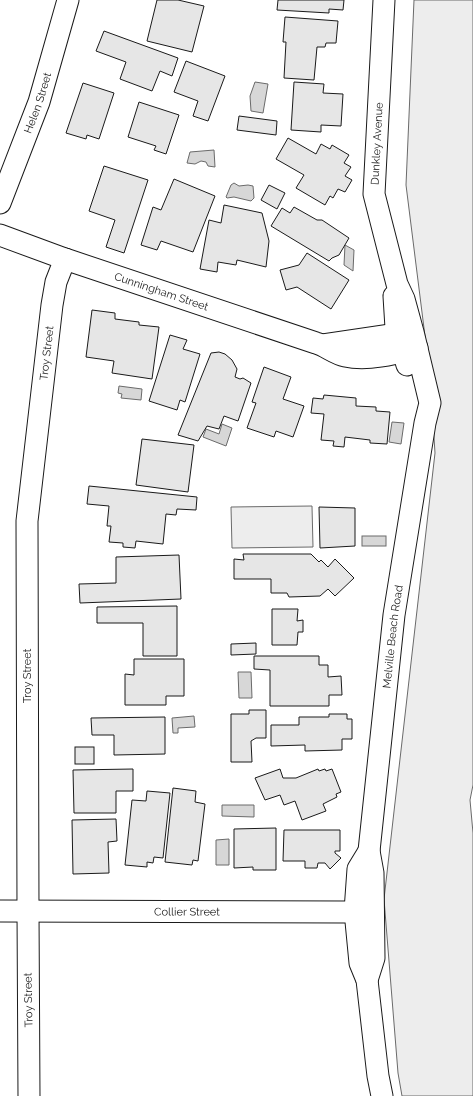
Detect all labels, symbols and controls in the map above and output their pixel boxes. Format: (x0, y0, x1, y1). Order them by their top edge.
street label: Helen Street (21, 71, 54, 135)
street label: Dunkley Avenue (368, 101, 386, 185)
street label: Cunningham Street (113, 270, 210, 314)
street label: Troy Street (37, 325, 57, 381)
street label: Melville Beach Road (380, 584, 406, 689)
street label: Troy Street (21, 648, 34, 703)
street label: Collier Street (154, 905, 220, 919)
street label: Troy Street (22, 972, 35, 1027)

